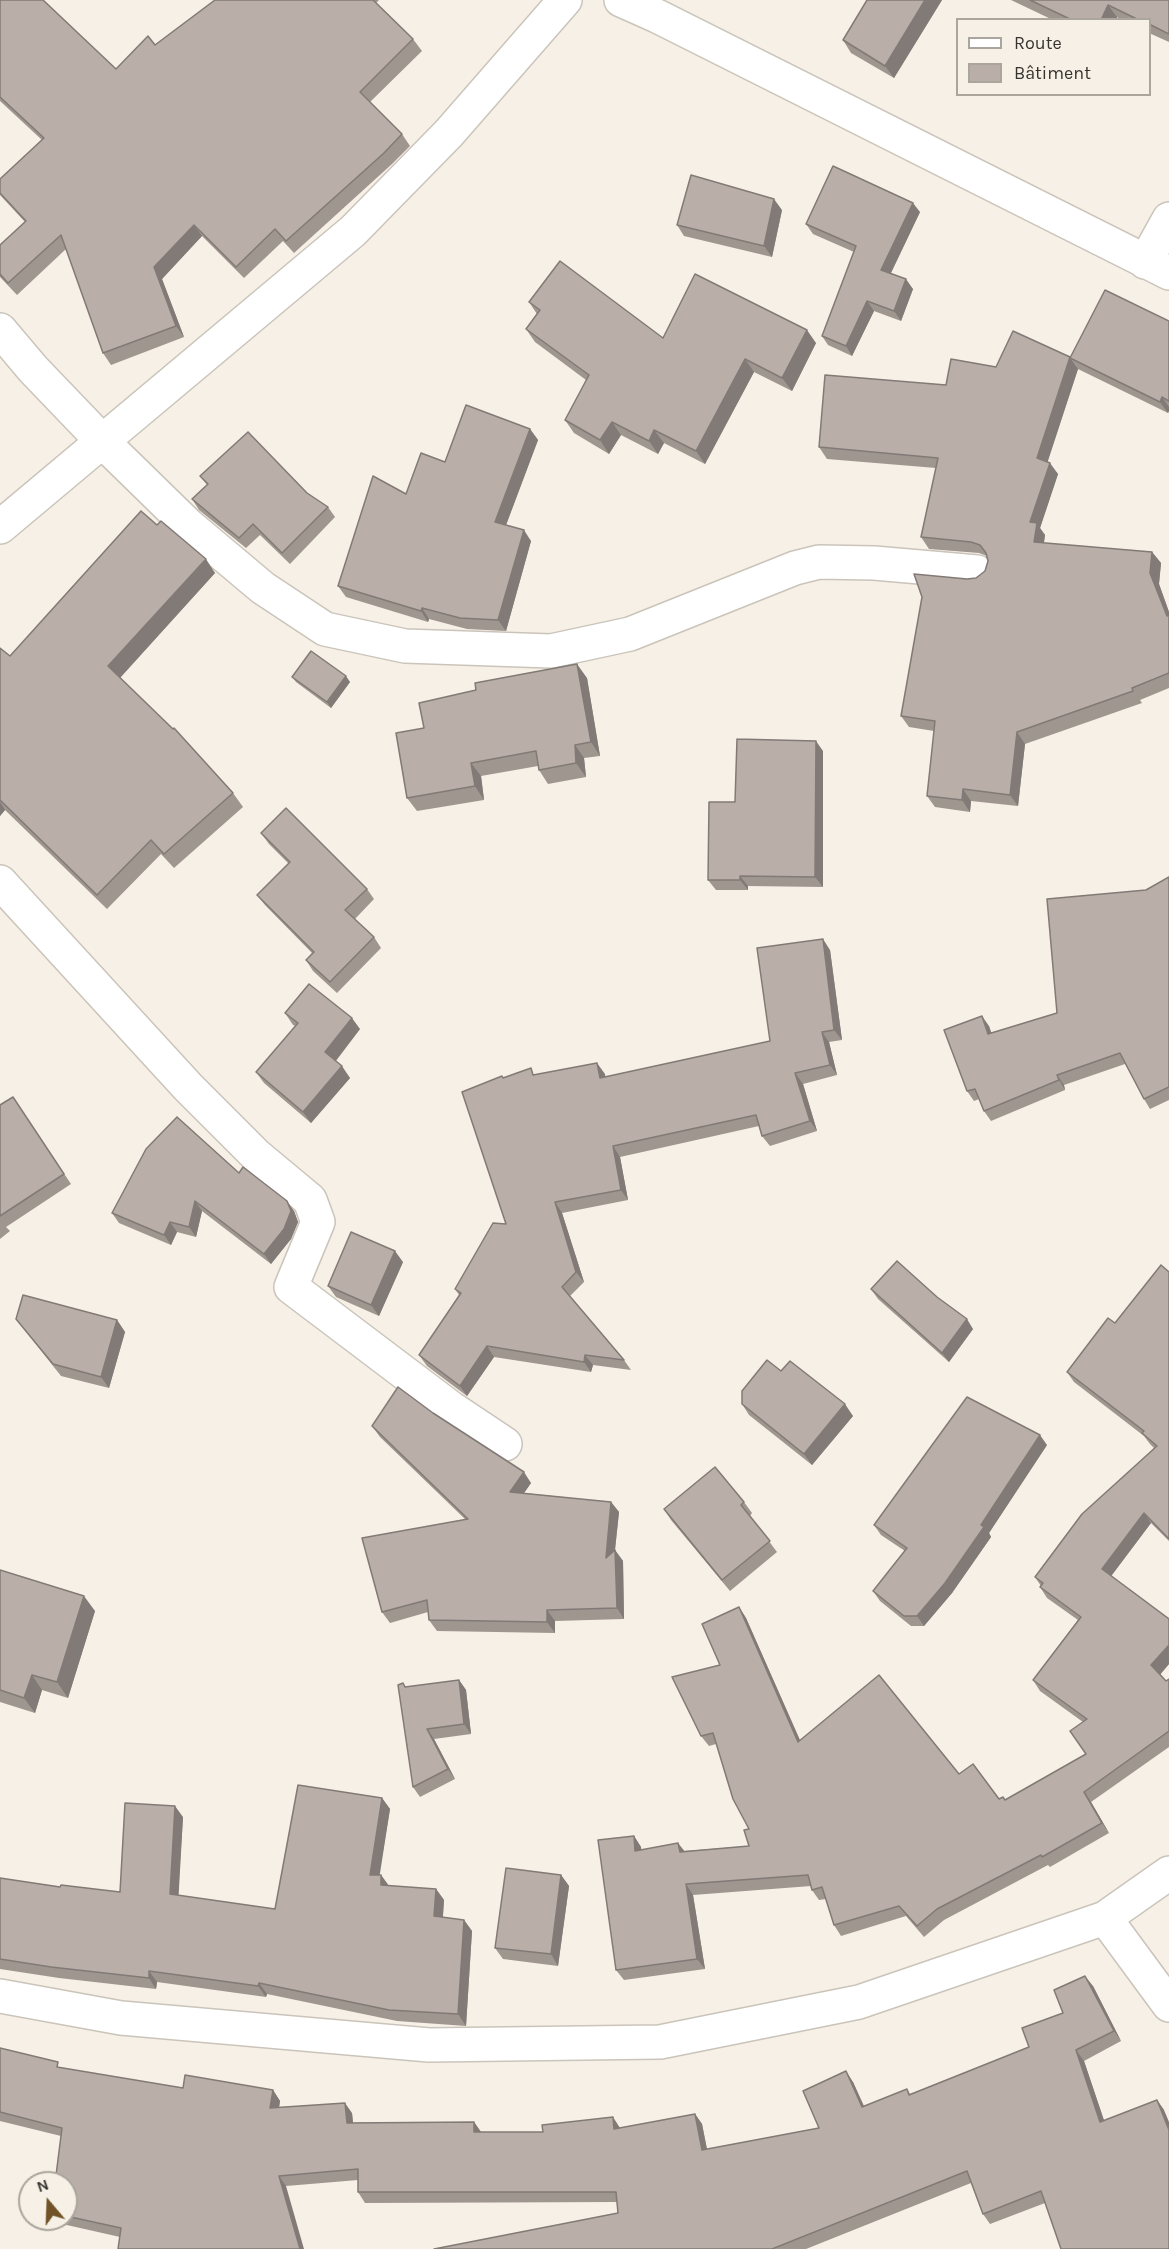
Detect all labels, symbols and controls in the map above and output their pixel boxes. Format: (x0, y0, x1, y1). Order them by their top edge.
legend (956, 18, 1151, 96)
text: Route (1014, 32, 1062, 54)
text: Bâtiment (1014, 62, 1091, 84)
north arrow (18, 2171, 78, 2231)
text: N (34, 2175, 51, 2196)

